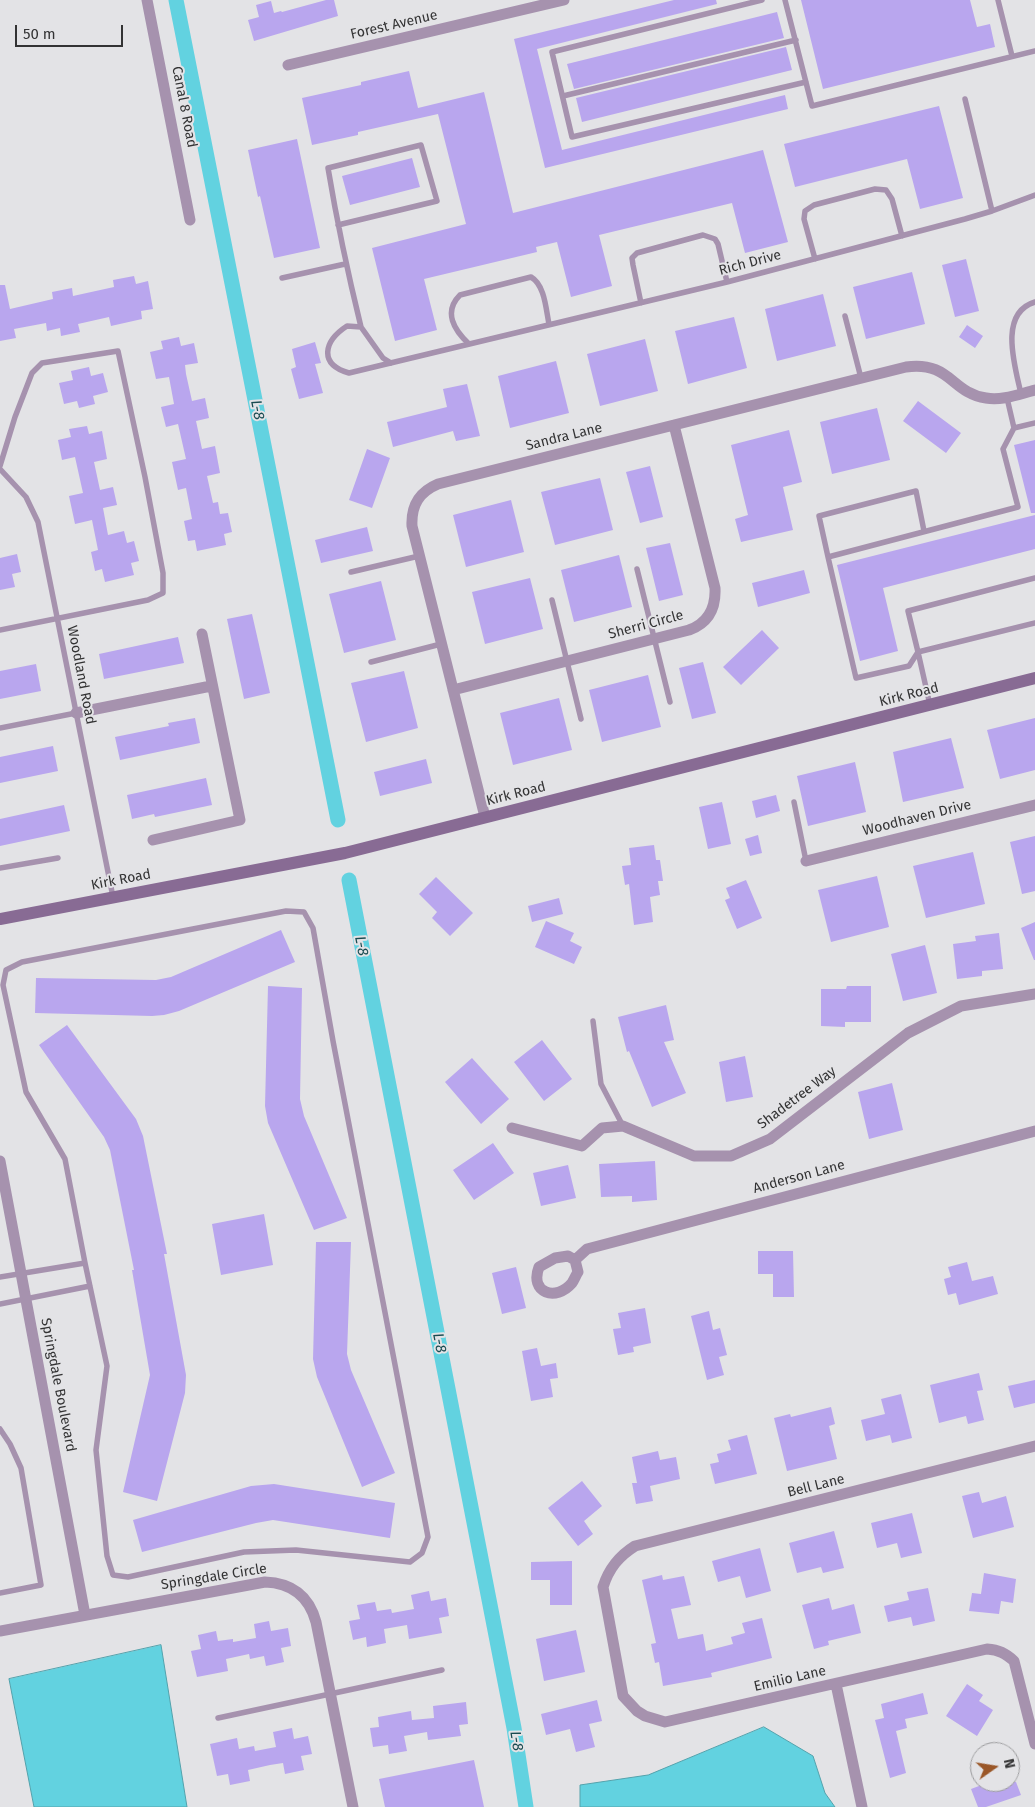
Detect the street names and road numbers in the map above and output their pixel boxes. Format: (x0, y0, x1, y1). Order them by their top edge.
street label: Forest Avenue (349, 7, 439, 43)
street label: Canal 8 Road (168, 65, 200, 149)
street label: Rich Drive (717, 247, 783, 279)
street label: Sandra Lane (524, 419, 604, 455)
street label: Sherri Circle (607, 607, 685, 643)
street label: Woodland Road (63, 624, 99, 726)
street label: Kirk Road (877, 679, 941, 711)
street label: Kirk Road (484, 778, 548, 810)
street label: Woodhaven Drive (861, 796, 973, 840)
street label: Kirk Road (90, 866, 152, 894)
street label: Shadetree Way (754, 1063, 840, 1133)
street label: Anderson Lane (751, 1157, 847, 1197)
street label: Springdale Boulevard (37, 1317, 79, 1453)
street label: Bell Lane (786, 1471, 846, 1501)
street label: Springdale Circle (160, 1560, 268, 1594)
street label: Emilio Lane (752, 1663, 828, 1695)

